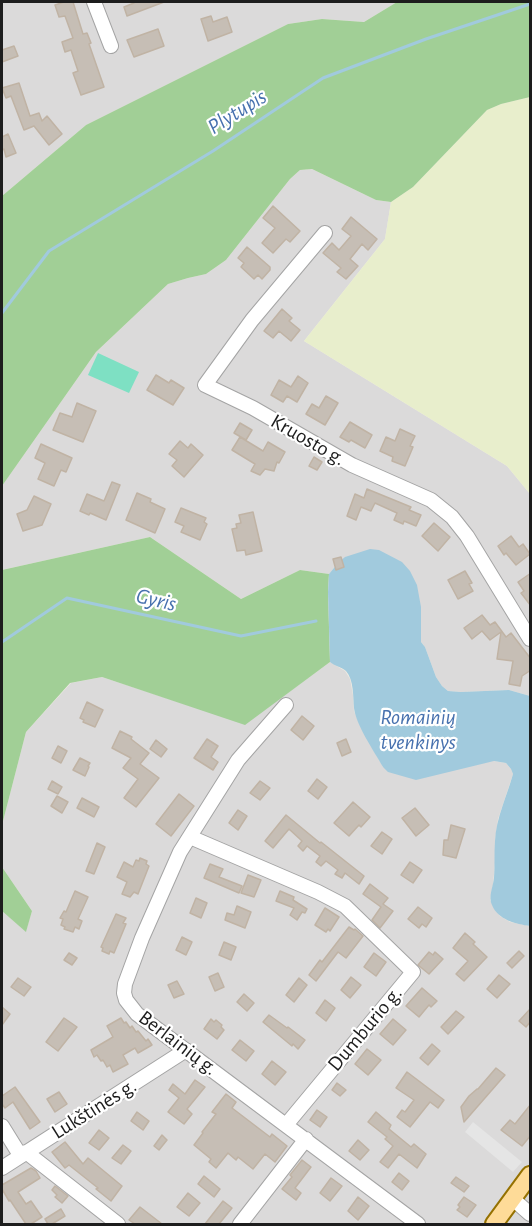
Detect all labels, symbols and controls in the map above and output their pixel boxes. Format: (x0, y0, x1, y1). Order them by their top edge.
water label: Plytupis (203, 84, 271, 140)
street label: Kruosto g. (266, 409, 350, 471)
water label: Gyris (133, 583, 179, 617)
water label: Romainių tvenkinys (380, 704, 456, 756)
street label: Dumburio g. (322, 982, 408, 1076)
street label: Berlainių g. (133, 1005, 223, 1081)
street label: Lukštinės g. (47, 1073, 141, 1145)

